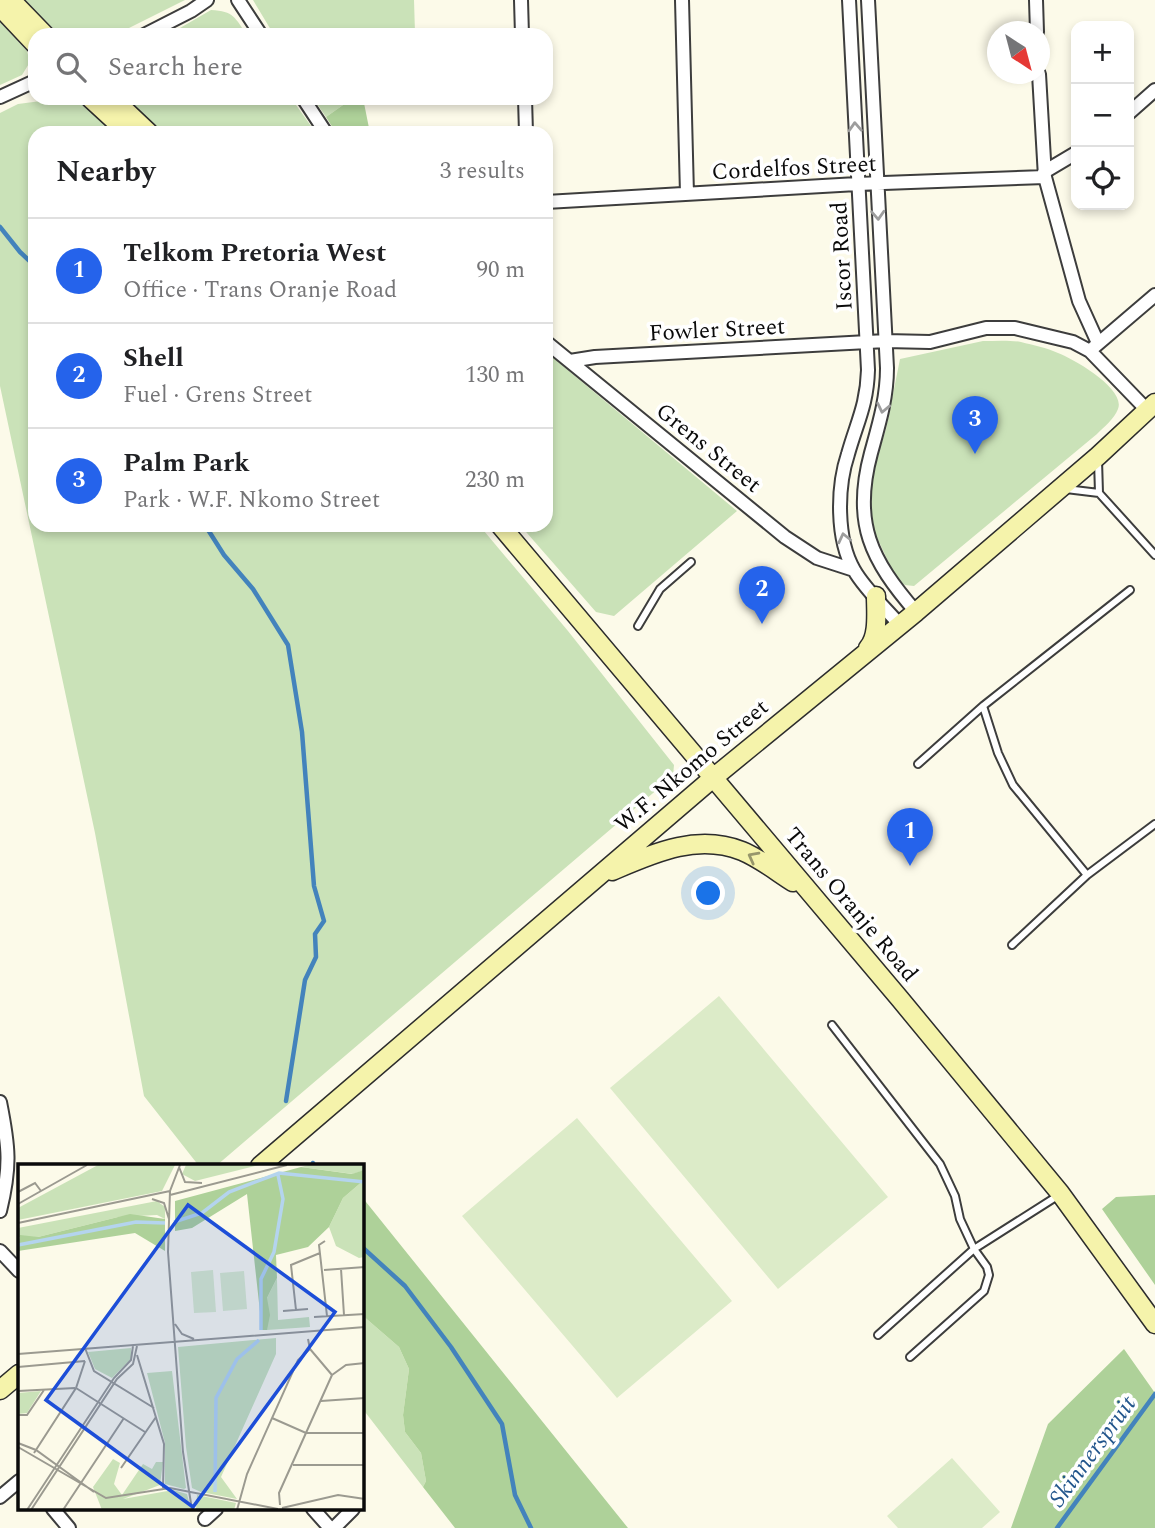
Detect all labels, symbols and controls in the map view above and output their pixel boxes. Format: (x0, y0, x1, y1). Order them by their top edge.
north arrow (987, 21, 1050, 84)
map controls (1071, 21, 1134, 210)
button: + (1071, 21, 1134, 84)
search box (28, 28, 553, 105)
text: Search here (108, 47, 243, 87)
icon: search (52, 48, 90, 86)
button: − (1071, 84, 1134, 147)
one-way arrow (847, 121, 862, 132)
street label: Cordelfos Street (711, 147, 878, 190)
button: locate (1071, 147, 1134, 210)
text: Nearby (56, 149, 155, 195)
text: 3 results (440, 154, 525, 189)
street label: Iscor Road (822, 200, 863, 311)
one-way arrow (871, 210, 886, 221)
text: Telkom Pretoria West (123, 233, 386, 273)
text: 1 (73, 253, 85, 288)
text: 90 m (476, 253, 525, 288)
text: Office · Trans Oranje Road (123, 273, 397, 308)
street label: Fowler Street (648, 309, 786, 352)
text: Shell (123, 338, 184, 378)
text: 2 (73, 358, 85, 393)
text: 130 m (465, 358, 525, 393)
text: Fuel · Grens Street (123, 378, 312, 413)
street label: Grens Street (648, 394, 769, 502)
pin: 3 (952, 396, 998, 454)
one-way arrow (877, 402, 892, 414)
text: Palm Park (123, 443, 250, 483)
text: 3 (73, 463, 85, 498)
text: 230 m (465, 463, 525, 498)
text: Park · W.F. Nkomo Street (123, 483, 380, 518)
one-way arrow (838, 532, 852, 544)
pin: 2 (739, 566, 785, 624)
street label: W.F. Nkomo Street (607, 691, 777, 841)
pin: 1 (887, 808, 933, 866)
street label: Trans Oranje Road (775, 820, 926, 990)
one-way arrow (748, 852, 761, 865)
your location (691, 876, 725, 910)
inset map (18, 1164, 364, 1510)
water label: Skinnerspruit (1040, 1388, 1146, 1515)

